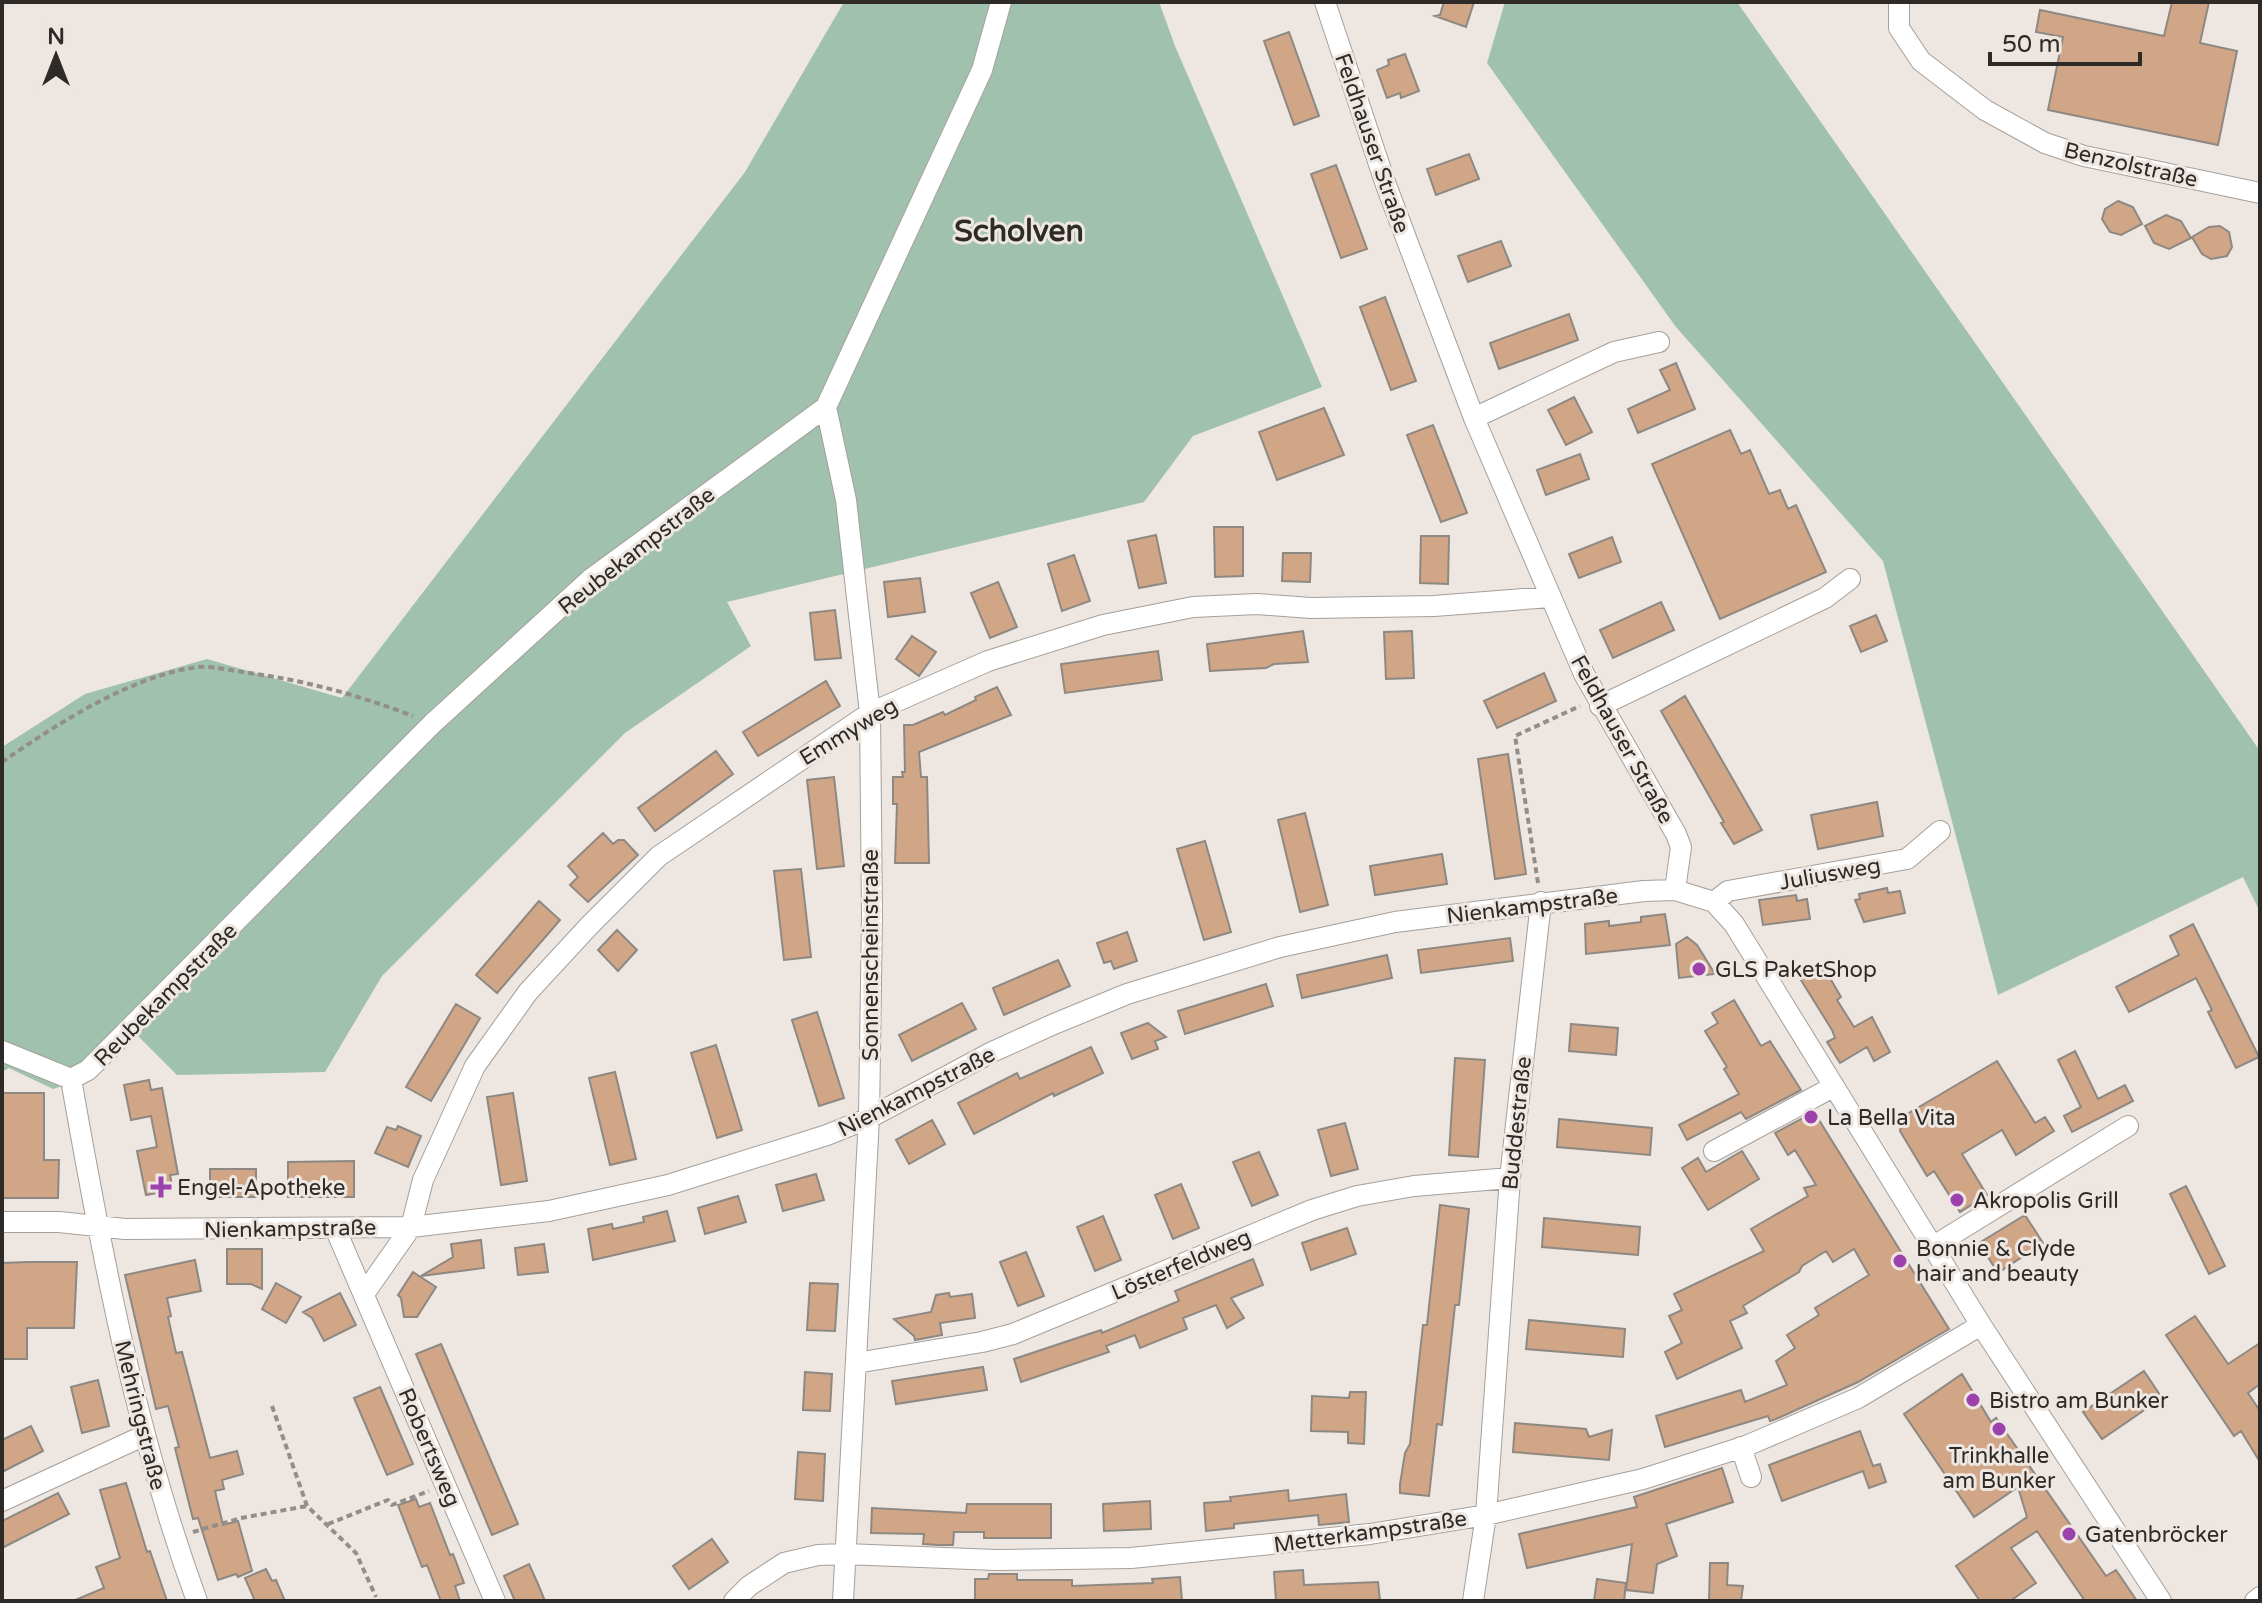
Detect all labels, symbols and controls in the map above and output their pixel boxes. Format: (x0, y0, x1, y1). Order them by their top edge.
north arrow (16, 16, 96, 96)
scale bar (1990, 16, 2140, 66)
text: N (47, 24, 65, 50)
text: 50 m (2002, 30, 2060, 59)
street label: Feldhauser Straße (1329, 50, 1415, 237)
street label: Benzolstraße (2061, 137, 2200, 193)
district label: Scholven (954, 213, 1084, 250)
street label: Reubekampstraße (553, 482, 720, 620)
street label: Feldhauser Straße (1565, 651, 1679, 828)
street label: Emmyweg (795, 693, 902, 771)
street label: Sonnenscheinstraße (858, 849, 884, 1061)
street label: Juliusweg (1778, 852, 1883, 896)
street label: Nienkampstraße (1445, 883, 1619, 929)
street label: Reubekampstraße (89, 918, 243, 1072)
place label: GLS PaketShop (1715, 957, 1877, 983)
marker: GLS PaketShop (1690, 960, 1708, 978)
street label: Nienkampstraße (834, 1041, 999, 1143)
street label: Buddestraße (1497, 1055, 1537, 1191)
place label: La Bella Vita (1827, 1105, 1956, 1131)
marker: La Bella Vita (1802, 1108, 1820, 1126)
place label: Engel-Apotheke (177, 1175, 345, 1201)
marker: Engel-Apotheke (152, 1178, 170, 1196)
place label: Akropolis Grill (1973, 1188, 2119, 1214)
marker: Akropolis Grill (1948, 1191, 1966, 1209)
street label: Nienkampstraße (204, 1214, 376, 1244)
street label: Lösterfeldweg (1108, 1224, 1255, 1306)
place label: Bonnie & Clyde hair and beauty (1916, 1236, 2079, 1287)
marker: Bonnie & Clyde hair and beauty (1891, 1252, 1909, 1270)
street label: Mehringstraße (109, 1338, 171, 1493)
street label: Robertsweg (392, 1384, 466, 1511)
place label: Bistro am Bunker (1989, 1388, 2169, 1414)
marker: Bistro am Bunker (1964, 1391, 1982, 1409)
marker: Trinkhalle am Bunker (1990, 1420, 2008, 1438)
place label: Trinkhalle am Bunker (1943, 1443, 2056, 1494)
street label: Metterkampstraße (1272, 1506, 1468, 1558)
place label: Gatenbröcker (2085, 1522, 2228, 1548)
marker: Gatenbröcker (2060, 1525, 2078, 1543)

